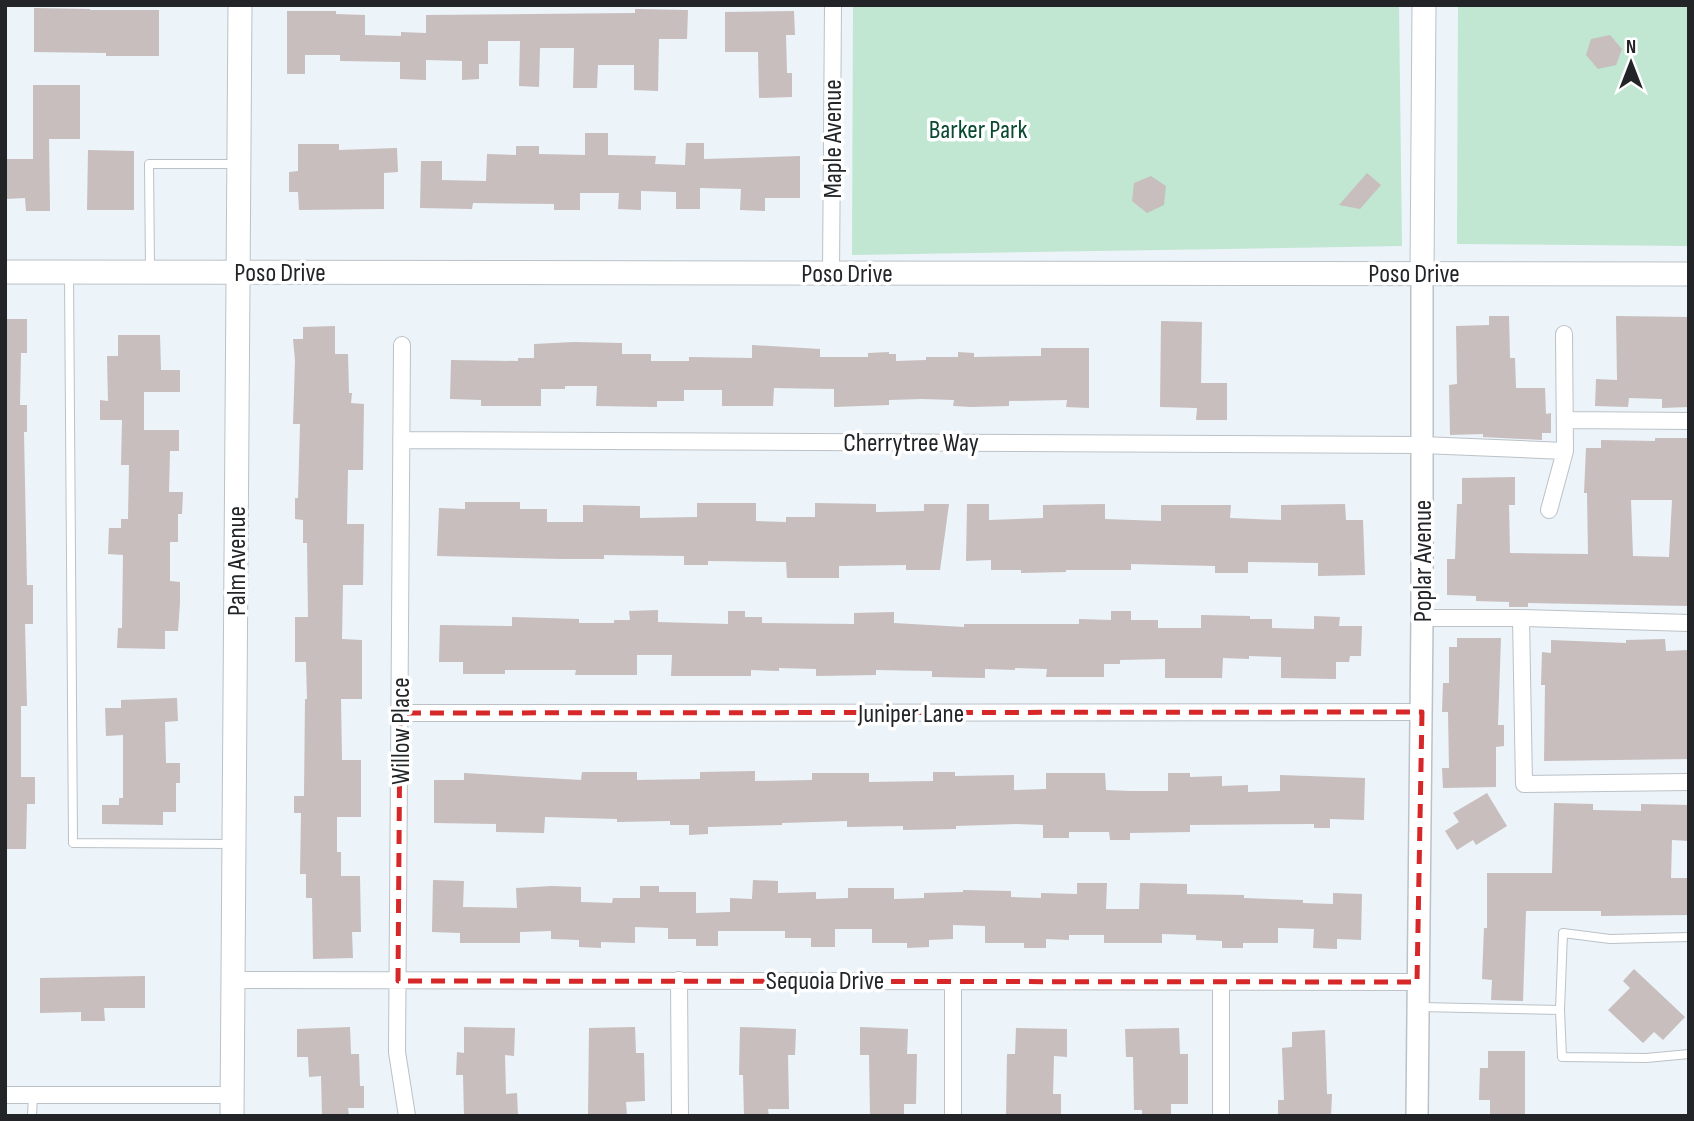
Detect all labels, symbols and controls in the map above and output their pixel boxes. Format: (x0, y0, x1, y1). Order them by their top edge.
north arrow (1596, 28, 1666, 98)
text: N (1626, 36, 1636, 59)
street label: Maple Avenue (818, 79, 849, 199)
park label: Barker Park (929, 115, 1027, 146)
street label: Poso Drive (234, 258, 326, 289)
street label: Poso Drive (801, 259, 893, 290)
street label: Poso Drive (1368, 259, 1460, 290)
street label: Cherrytree Way (843, 428, 979, 459)
street label: Poplar Avenue (1408, 500, 1439, 622)
street label: Palm Avenue (222, 506, 253, 616)
street label: Willow Place (386, 677, 417, 785)
street label: Juniper Lane (857, 699, 964, 730)
street label: Sequoia Drive (766, 966, 884, 997)

